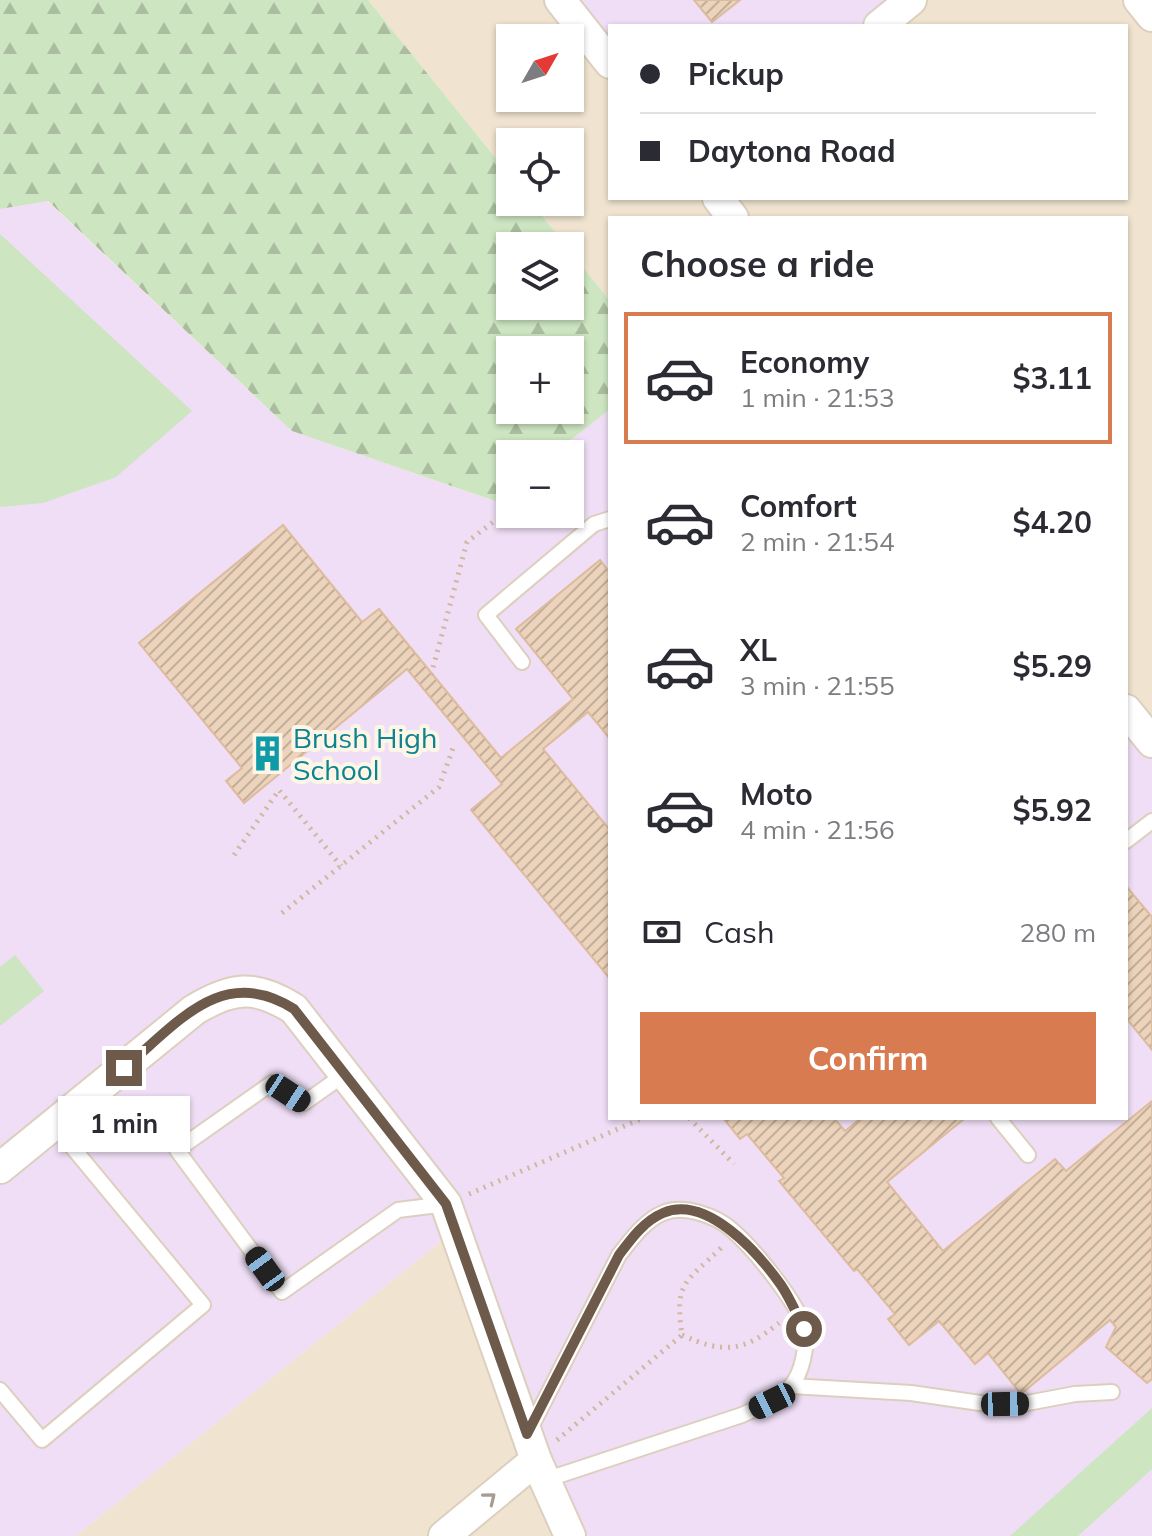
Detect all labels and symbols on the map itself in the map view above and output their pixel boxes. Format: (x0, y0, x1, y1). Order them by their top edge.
north arrow (496, 24, 584, 112)
place label: Brush High School (293, 720, 437, 787)
building icon: Brush High School (248, 734, 286, 772)
route end (106, 1050, 142, 1086)
car (261, 1070, 315, 1116)
callout: 1 min (58, 1096, 190, 1152)
car (241, 1243, 289, 1295)
route start (786, 1311, 822, 1347)
car (745, 1380, 799, 1422)
car (981, 1392, 1029, 1416)
one-way arrow (481, 1493, 495, 1508)

